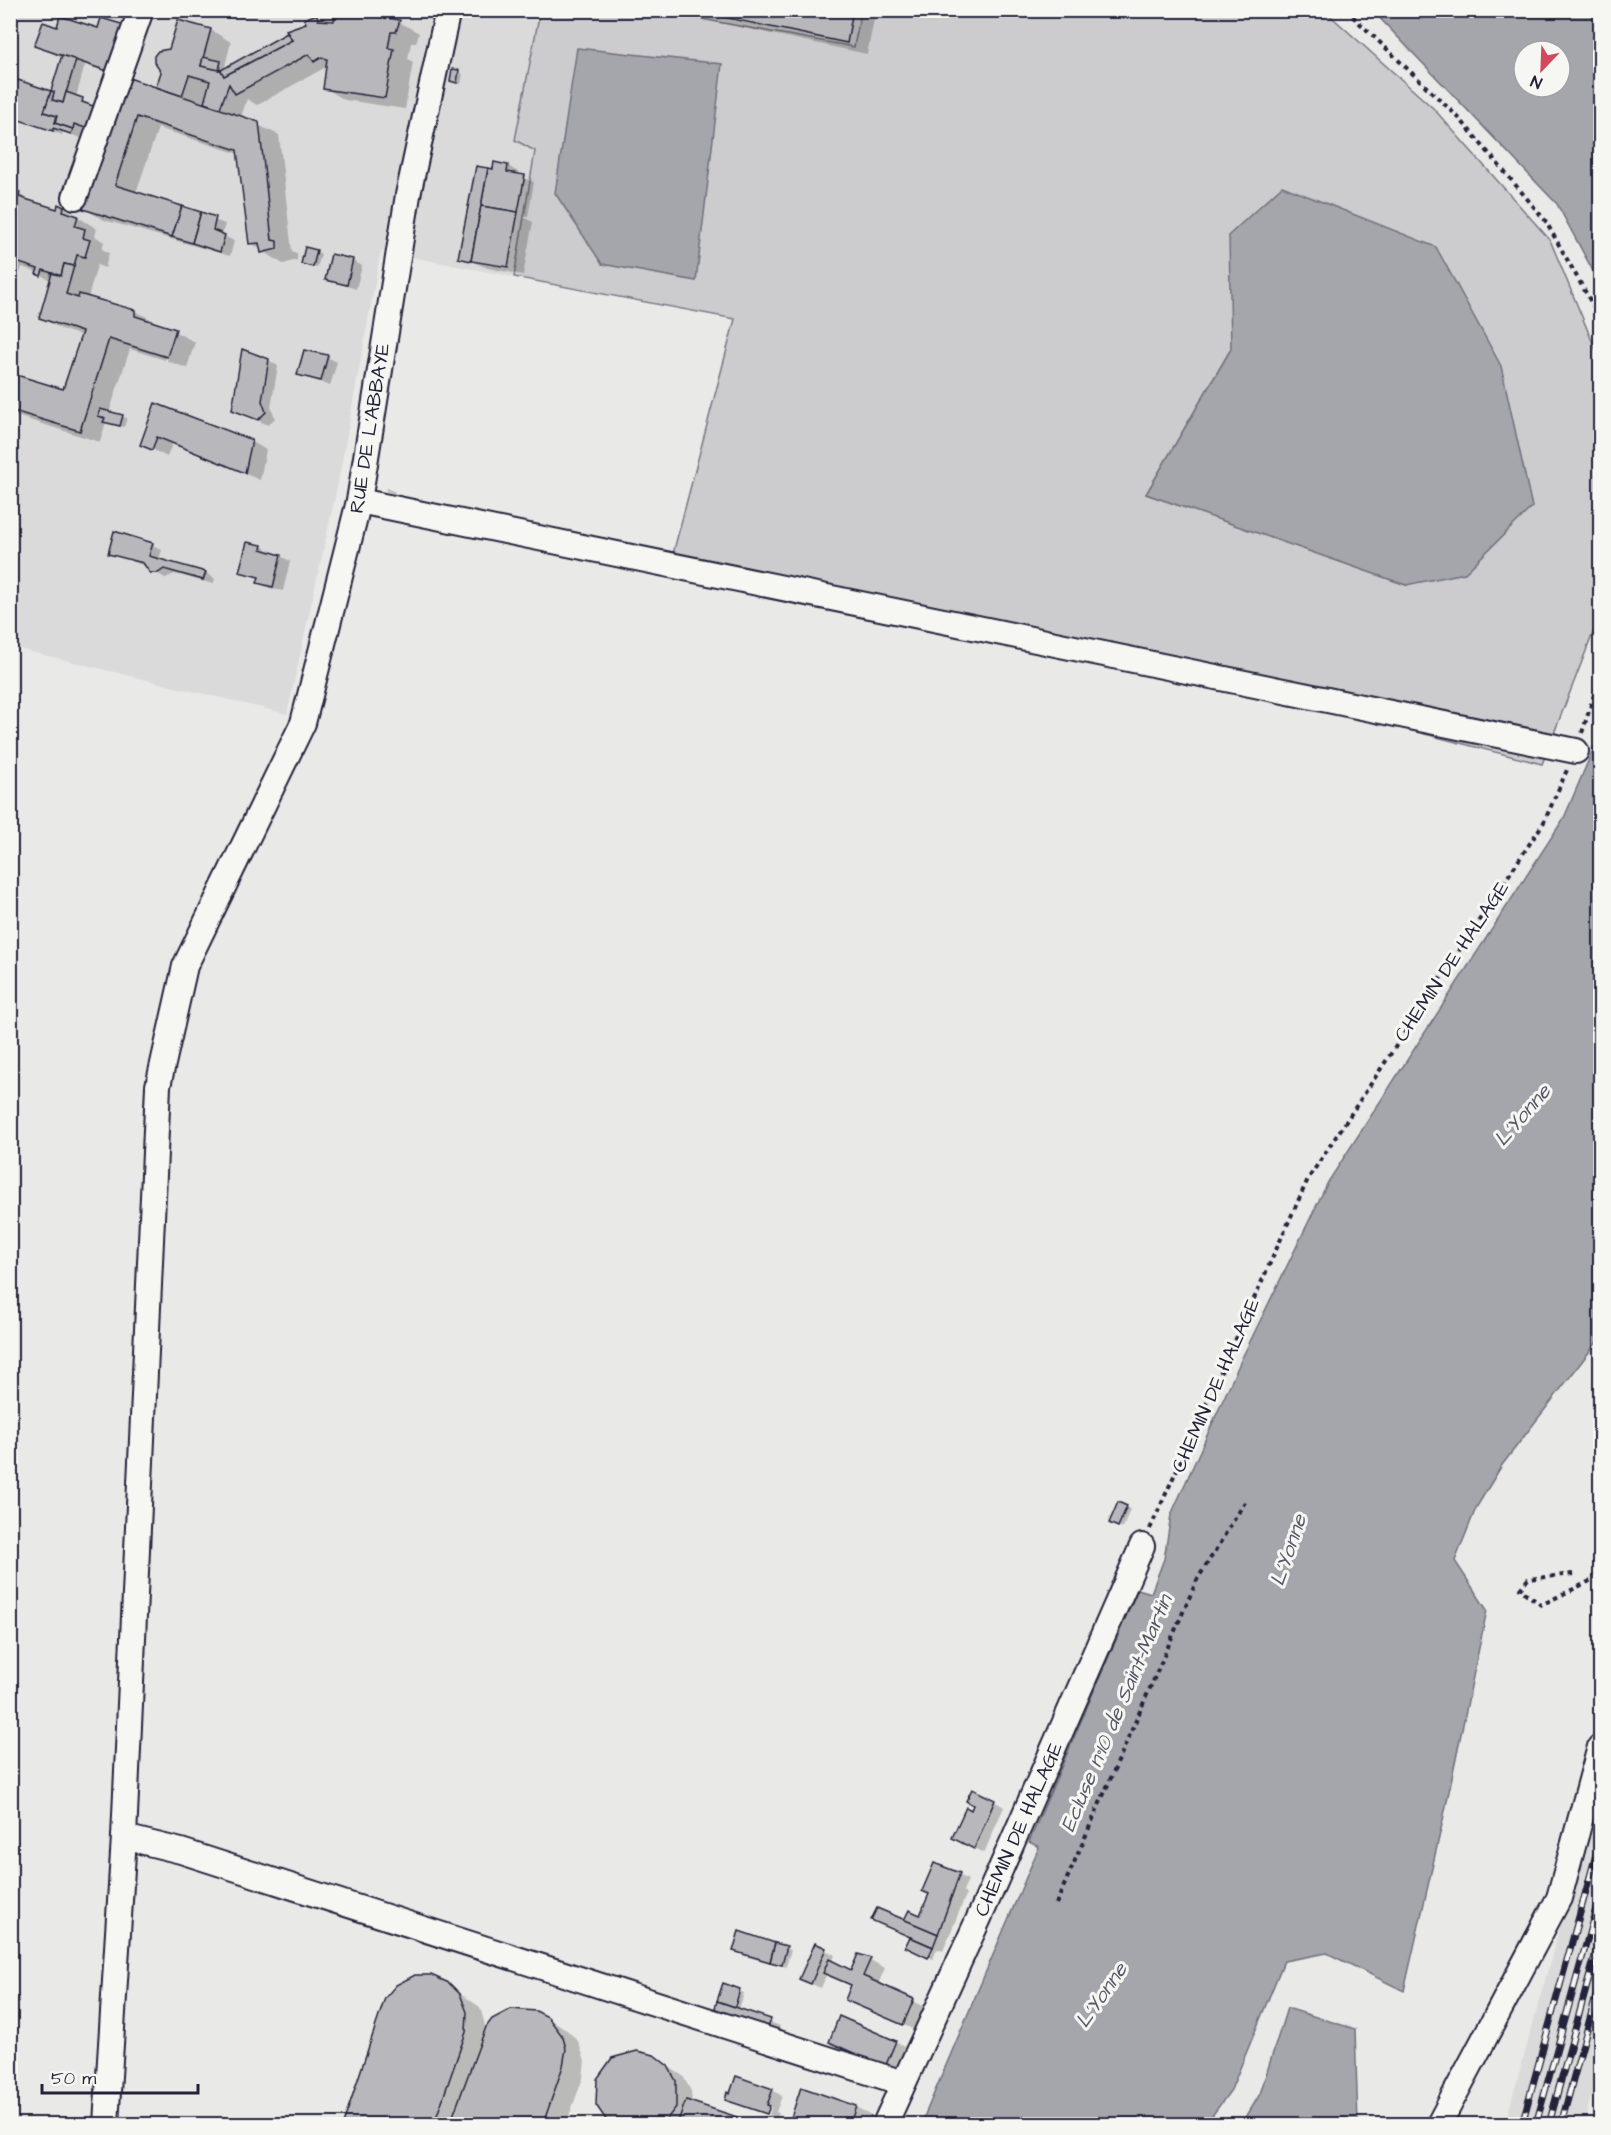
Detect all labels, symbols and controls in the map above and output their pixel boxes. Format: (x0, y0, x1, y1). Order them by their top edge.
north arrow (1512, 39, 1572, 99)
text: N (1528, 70, 1545, 94)
street label: RUE DE L'ABBAYE (343, 341, 397, 515)
street label: CHEMIN DE HALAGE (1388, 876, 1516, 1047)
water label: L'Yonne (1487, 1077, 1558, 1153)
street label: CHEMIN DE HALAGE (1165, 1294, 1267, 1477)
water label: L'Yonne (1263, 1509, 1315, 1590)
water label: Ecluse n°10 de Saint-Martin (1053, 1589, 1180, 1836)
street label: CHEMIN DE HALAGE (968, 1738, 1070, 1921)
water label: L'Yonne (1068, 1956, 1135, 2034)
scale bar (42, 2057, 198, 2095)
text: 50 m (51, 2066, 96, 2091)

